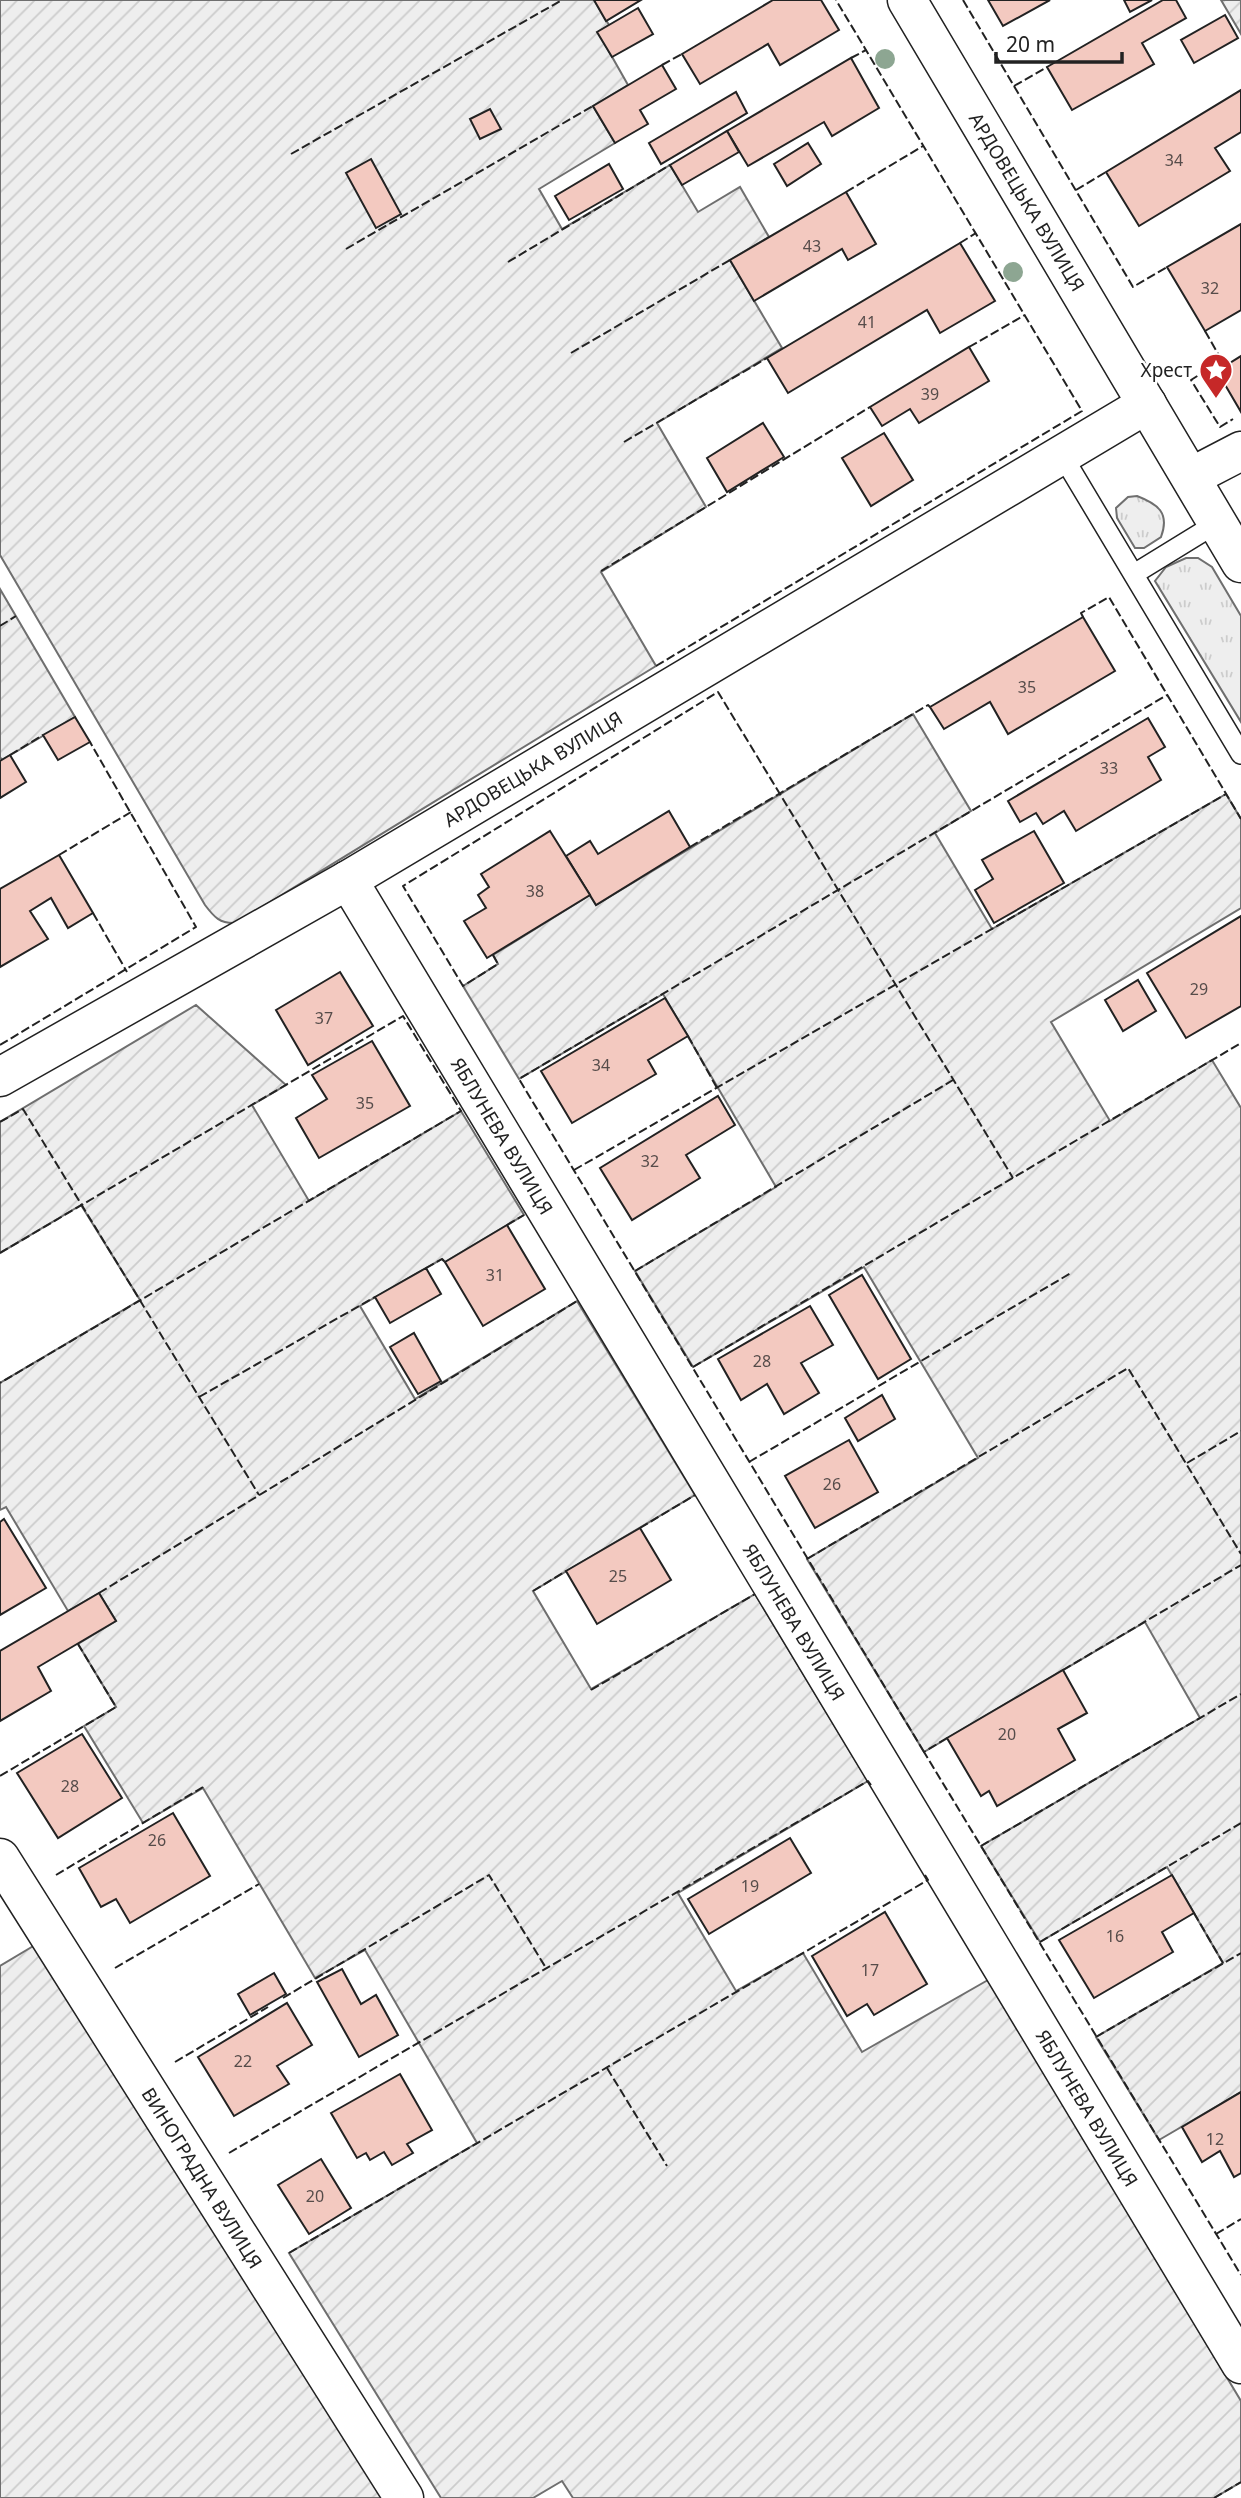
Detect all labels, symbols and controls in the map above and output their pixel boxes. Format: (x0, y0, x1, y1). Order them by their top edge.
scale bar (996, 21, 1122, 65)
text: 20 m (1006, 30, 1055, 58)
street label: АРДОВЕЦЬКА ВУЛИЦЯ (963, 108, 1091, 296)
house number: 34 (1165, 149, 1183, 171)
house number: 43 (803, 235, 821, 257)
house number: 32 (1201, 277, 1219, 299)
house number: 41 (858, 311, 876, 333)
place icon: Хрест (1197, 351, 1235, 400)
place label: Хрест (1141, 357, 1192, 383)
house number: 39 (921, 383, 939, 405)
house number: 35 (1018, 676, 1036, 698)
street label: АРДОВЕЦЬКА ВУЛИЦЯ (439, 705, 627, 833)
house number: 33 (1100, 757, 1118, 779)
house number: 38 (526, 880, 544, 902)
house number: 29 (1190, 978, 1208, 1000)
house number: 37 (315, 1007, 333, 1029)
street label: ЯБЛУНЕВА ВУЛИЦЯ (445, 1053, 559, 1219)
house number: 34 (592, 1054, 610, 1076)
house number: 35 (356, 1092, 374, 1114)
house number: 32 (641, 1150, 659, 1172)
house number: 31 (486, 1264, 504, 1286)
house number: 28 (753, 1350, 771, 1372)
house number: 26 (823, 1473, 841, 1495)
street label: ЯБЛУНЕВА ВУЛИЦЯ (737, 1539, 851, 1705)
house number: 25 (609, 1565, 627, 1587)
house number: 20 (998, 1723, 1016, 1745)
house number: 28 (61, 1775, 79, 1797)
house number: 26 (148, 1829, 166, 1851)
house number: 19 (741, 1875, 759, 1897)
house number: 16 (1106, 1925, 1124, 1947)
house number: 17 (861, 1959, 879, 1981)
street label: ЯБЛУНЕВА ВУЛИЦЯ (1030, 2025, 1144, 2191)
house number: 22 (234, 2050, 252, 2072)
street label: ВИНОГРАДНА ВУЛИЦЯ (136, 2083, 268, 2273)
house number: 12 (1206, 2128, 1224, 2150)
house number: 20 (306, 2185, 324, 2207)

